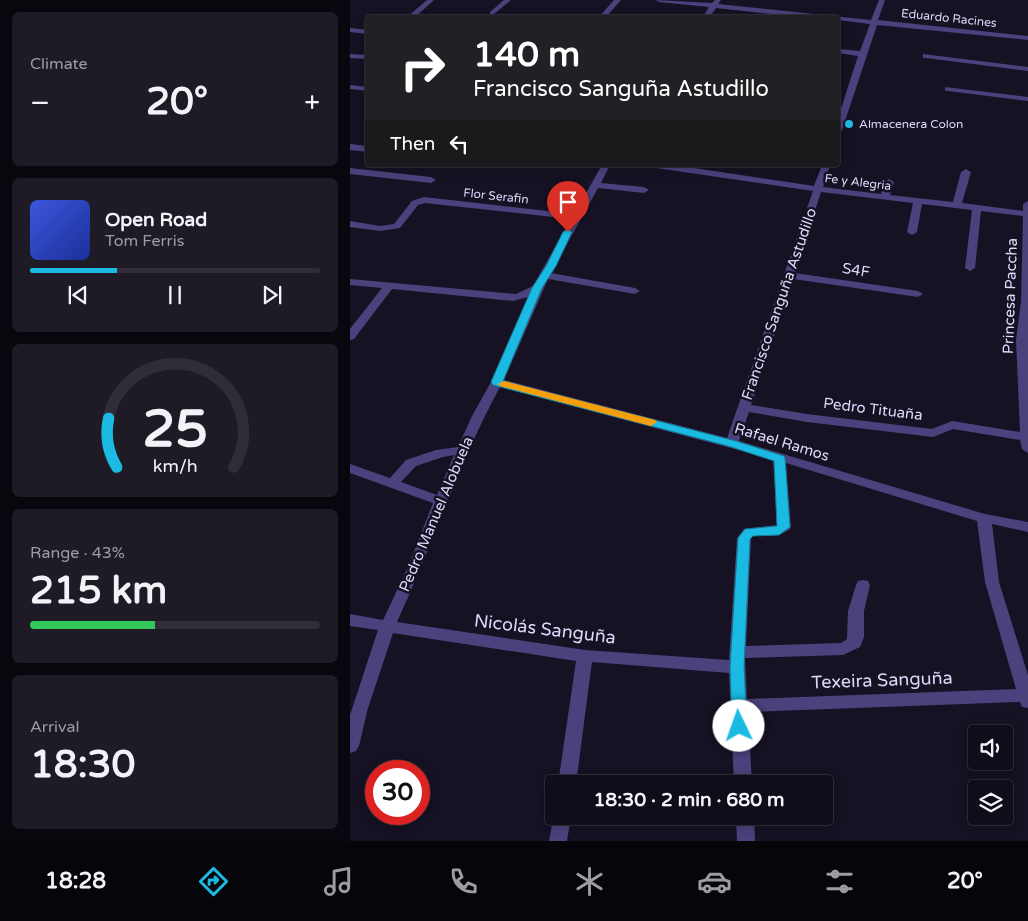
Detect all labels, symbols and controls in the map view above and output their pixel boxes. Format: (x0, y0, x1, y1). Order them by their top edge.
street label: Eduardo Racines (901, 6, 998, 30)
text: 140 m (473, 34, 580, 76)
icon: right (390, 35, 455, 100)
text: Climate (30, 54, 88, 74)
text: Francisco Sanguña Astudillo (473, 76, 769, 102)
text: 20° (146, 79, 208, 125)
text: − (30, 86, 50, 120)
text: + (304, 86, 320, 120)
place label: Almacenera Colon (859, 117, 963, 131)
marker: Almacenera Colon (843, 118, 855, 130)
icon: left (445, 130, 473, 158)
text: Then (390, 133, 435, 155)
street label: Fe y Alegria (824, 171, 892, 193)
pin (547, 181, 589, 232)
street label: Flor Serafin (463, 186, 529, 206)
icon: arrive (554, 188, 582, 216)
street label: Francisco Sanguña Astudillo (738, 206, 820, 402)
text: Open Road (105, 209, 207, 231)
text: Tom Ferris (105, 231, 184, 251)
street label: Princesa Paccha (999, 238, 1021, 354)
street label: S4F (841, 259, 871, 281)
icon: previous (64, 281, 92, 309)
icon: pause (161, 281, 189, 309)
icon: next (258, 281, 286, 309)
street label: Pedro Tituaña (822, 394, 924, 424)
text: 25 (142, 398, 208, 461)
street label: Rafael Ramos (732, 419, 832, 465)
street label: Pedro Manuel Alobuela (395, 434, 477, 594)
text: km/h (153, 456, 197, 477)
text: Range · 43% (30, 543, 125, 563)
text: 215 km (30, 568, 167, 614)
street label: Nicolás Sanguña (473, 609, 617, 649)
street label: Texeira Sanguña (811, 667, 953, 693)
position arrow (712, 699, 764, 751)
text: Arrival (30, 717, 79, 737)
map controls (968, 725, 1013, 825)
button: sound (968, 725, 1013, 770)
text: 18:30 (30, 742, 135, 788)
speed limit sign: 30 (365, 760, 430, 825)
button: layers (968, 780, 1013, 825)
text: 18:30 · 2 min · 680 m (593, 789, 785, 811)
icon: directions (196, 864, 231, 899)
icon: music (321, 864, 356, 899)
icon: phone (446, 864, 481, 899)
icon: climate (572, 864, 607, 899)
icon: car (697, 864, 732, 899)
icon: filters (822, 864, 857, 899)
text: 18:28 (45, 868, 106, 894)
text: 20° (947, 868, 983, 894)

